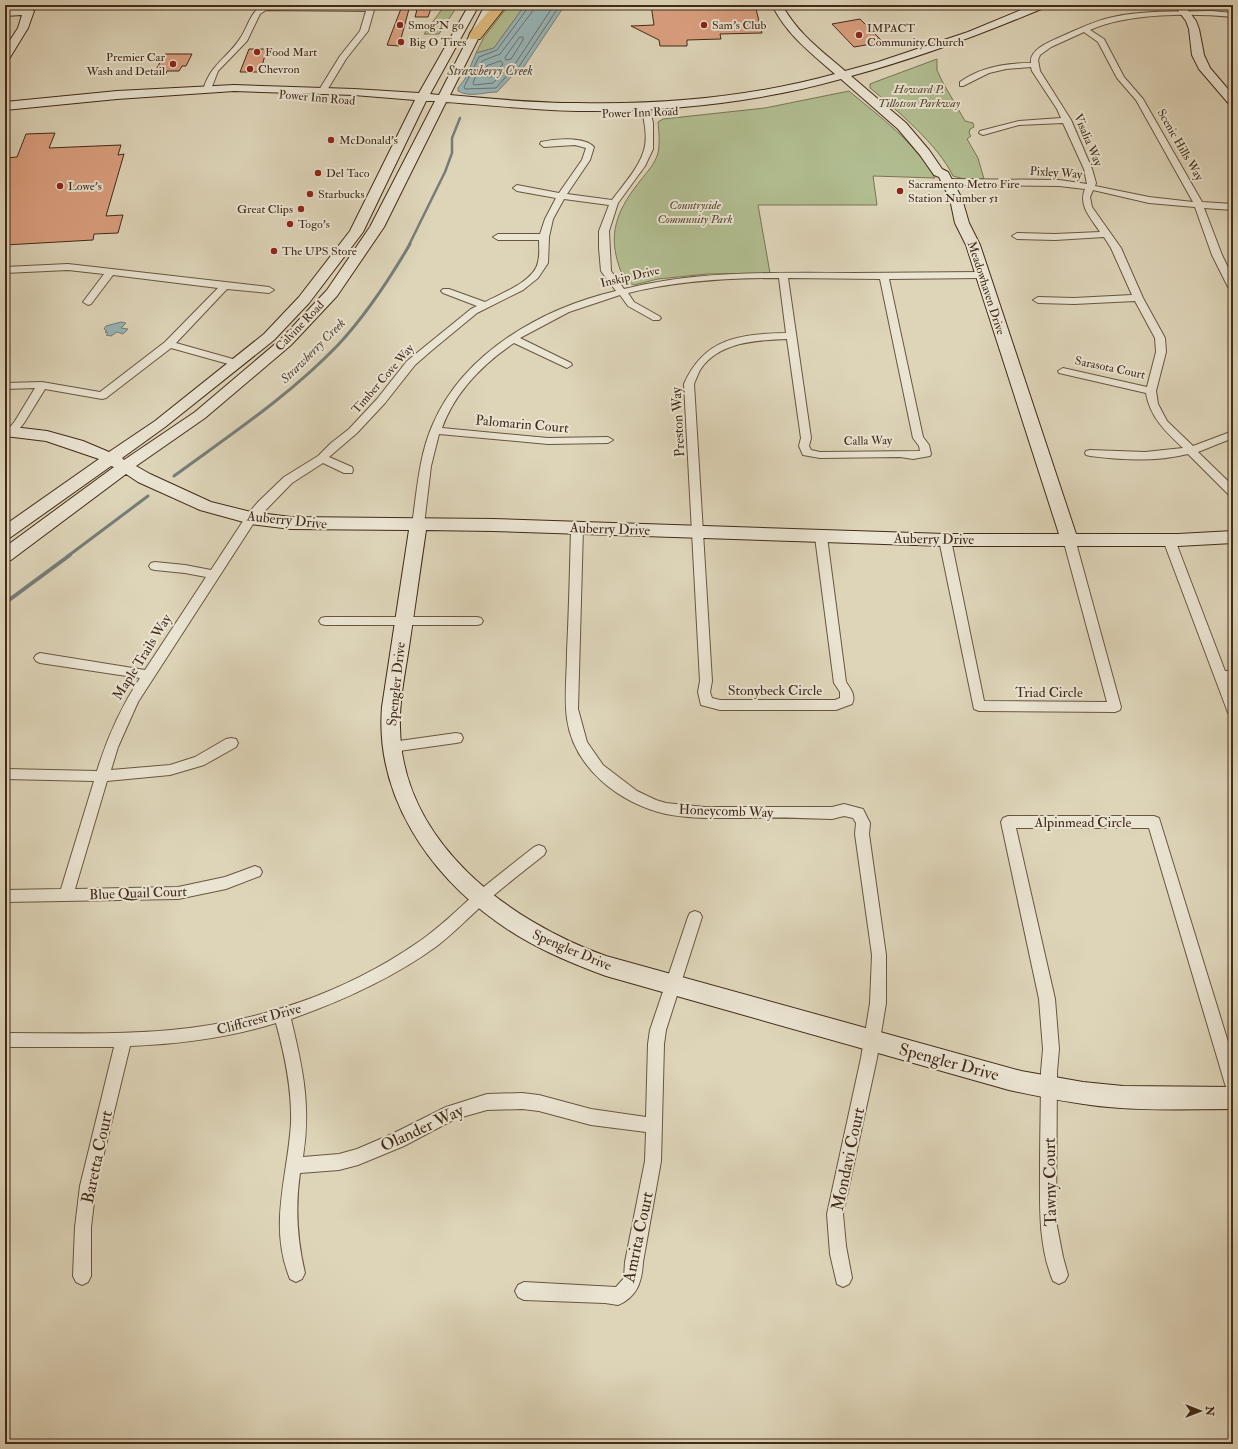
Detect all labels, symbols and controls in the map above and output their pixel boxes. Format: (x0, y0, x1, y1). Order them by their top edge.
place label: Smog'N go (408, 18, 464, 33)
place label: Sam's Club (712, 18, 766, 33)
marker: Smog'N go (395, 20, 405, 30)
marker: Sam's Club (699, 20, 709, 30)
place label: IMPACT Community Church (867, 21, 965, 50)
marker: IMPACT Community Church (854, 30, 864, 40)
place label: Big O Tires (409, 35, 466, 50)
marker: Big O Tires (396, 37, 406, 47)
place label: Food Mart (265, 45, 317, 60)
marker: Food Mart (252, 47, 262, 57)
place label: Premier Car Wash and Detail (86, 50, 166, 79)
marker: Premier Car Wash and Detail (168, 59, 178, 69)
place label: Chevron (258, 62, 300, 77)
water label: Strawberry Creek (446, 63, 533, 79)
marker: Chevron (245, 64, 255, 74)
park label: Howard P. Tillotson Parkway (878, 82, 961, 111)
street label: Power Inn Road (278, 87, 356, 109)
street label: Power Inn Road (601, 104, 679, 122)
street label: Scenic Hills Way (1153, 106, 1207, 184)
street label: Visalia Way (1070, 111, 1106, 169)
place label: McDonald's (339, 133, 398, 148)
marker: McDonald's (326, 135, 336, 145)
street label: Pixley Way (1029, 164, 1083, 182)
place label: Del Taco (326, 166, 370, 181)
marker: Del Taco (313, 168, 323, 178)
place label: Sacramento Metro Fire Station Number 51 (908, 177, 1020, 206)
place label: Lowe's (68, 179, 102, 194)
marker: Lowe's (55, 181, 65, 191)
marker: Sacramento Metro Fire Station Number 51 (895, 186, 905, 196)
place label: Starbucks (318, 187, 365, 202)
marker: Starbucks (305, 189, 315, 199)
park label: Countryside Community Park (657, 198, 733, 227)
place label: Great Clips (237, 202, 293, 217)
marker: Great Clips (296, 204, 306, 214)
place label: Togo's (298, 217, 330, 232)
marker: Togo's (285, 219, 295, 229)
street label: Meadowhaven Drive (964, 239, 1008, 337)
place label: The UPS Store (282, 244, 357, 259)
marker: The UPS Store (269, 246, 279, 256)
street label: Inskip Drive (599, 263, 661, 291)
street label: Calvine Road (272, 298, 328, 354)
water label: Strawberry Creek (276, 315, 349, 388)
street label: Timber Cove Way (349, 341, 418, 417)
street label: Sarasota Court (1074, 353, 1147, 383)
street label: Preston Way (668, 386, 689, 457)
street label: Palomarin Court (475, 411, 570, 437)
street label: Calla Way (844, 433, 893, 449)
street label: Auberry Drive (245, 507, 328, 534)
street label: Auberry Drive (569, 519, 651, 540)
street label: Auberry Drive (893, 530, 974, 549)
street label: Maple Trails Way (109, 610, 177, 704)
street label: Spengler Drive (383, 641, 410, 727)
street label: Stonybeck Circle (728, 682, 822, 700)
street label: Triad Circle (1015, 684, 1083, 701)
street label: Honeycomb Way (678, 801, 775, 822)
street label: Alpinmead Circle (1034, 814, 1132, 832)
street label: Blue Quail Court (89, 883, 188, 903)
street label: Spengler Drive (529, 926, 614, 975)
street label: Cliffcrest Drive (215, 1000, 303, 1038)
street label: Spengler Drive (897, 1039, 1001, 1086)
street label: Olander Way (377, 1099, 468, 1157)
street label: Mondavi Court (827, 1105, 869, 1212)
street label: Baretta Court (77, 1108, 117, 1205)
street label: Tawny Court (1039, 1137, 1062, 1227)
street label: Amrita Court (618, 1189, 658, 1285)
north arrow (1180, 1391, 1220, 1431)
text: N (1203, 1405, 1216, 1417)

